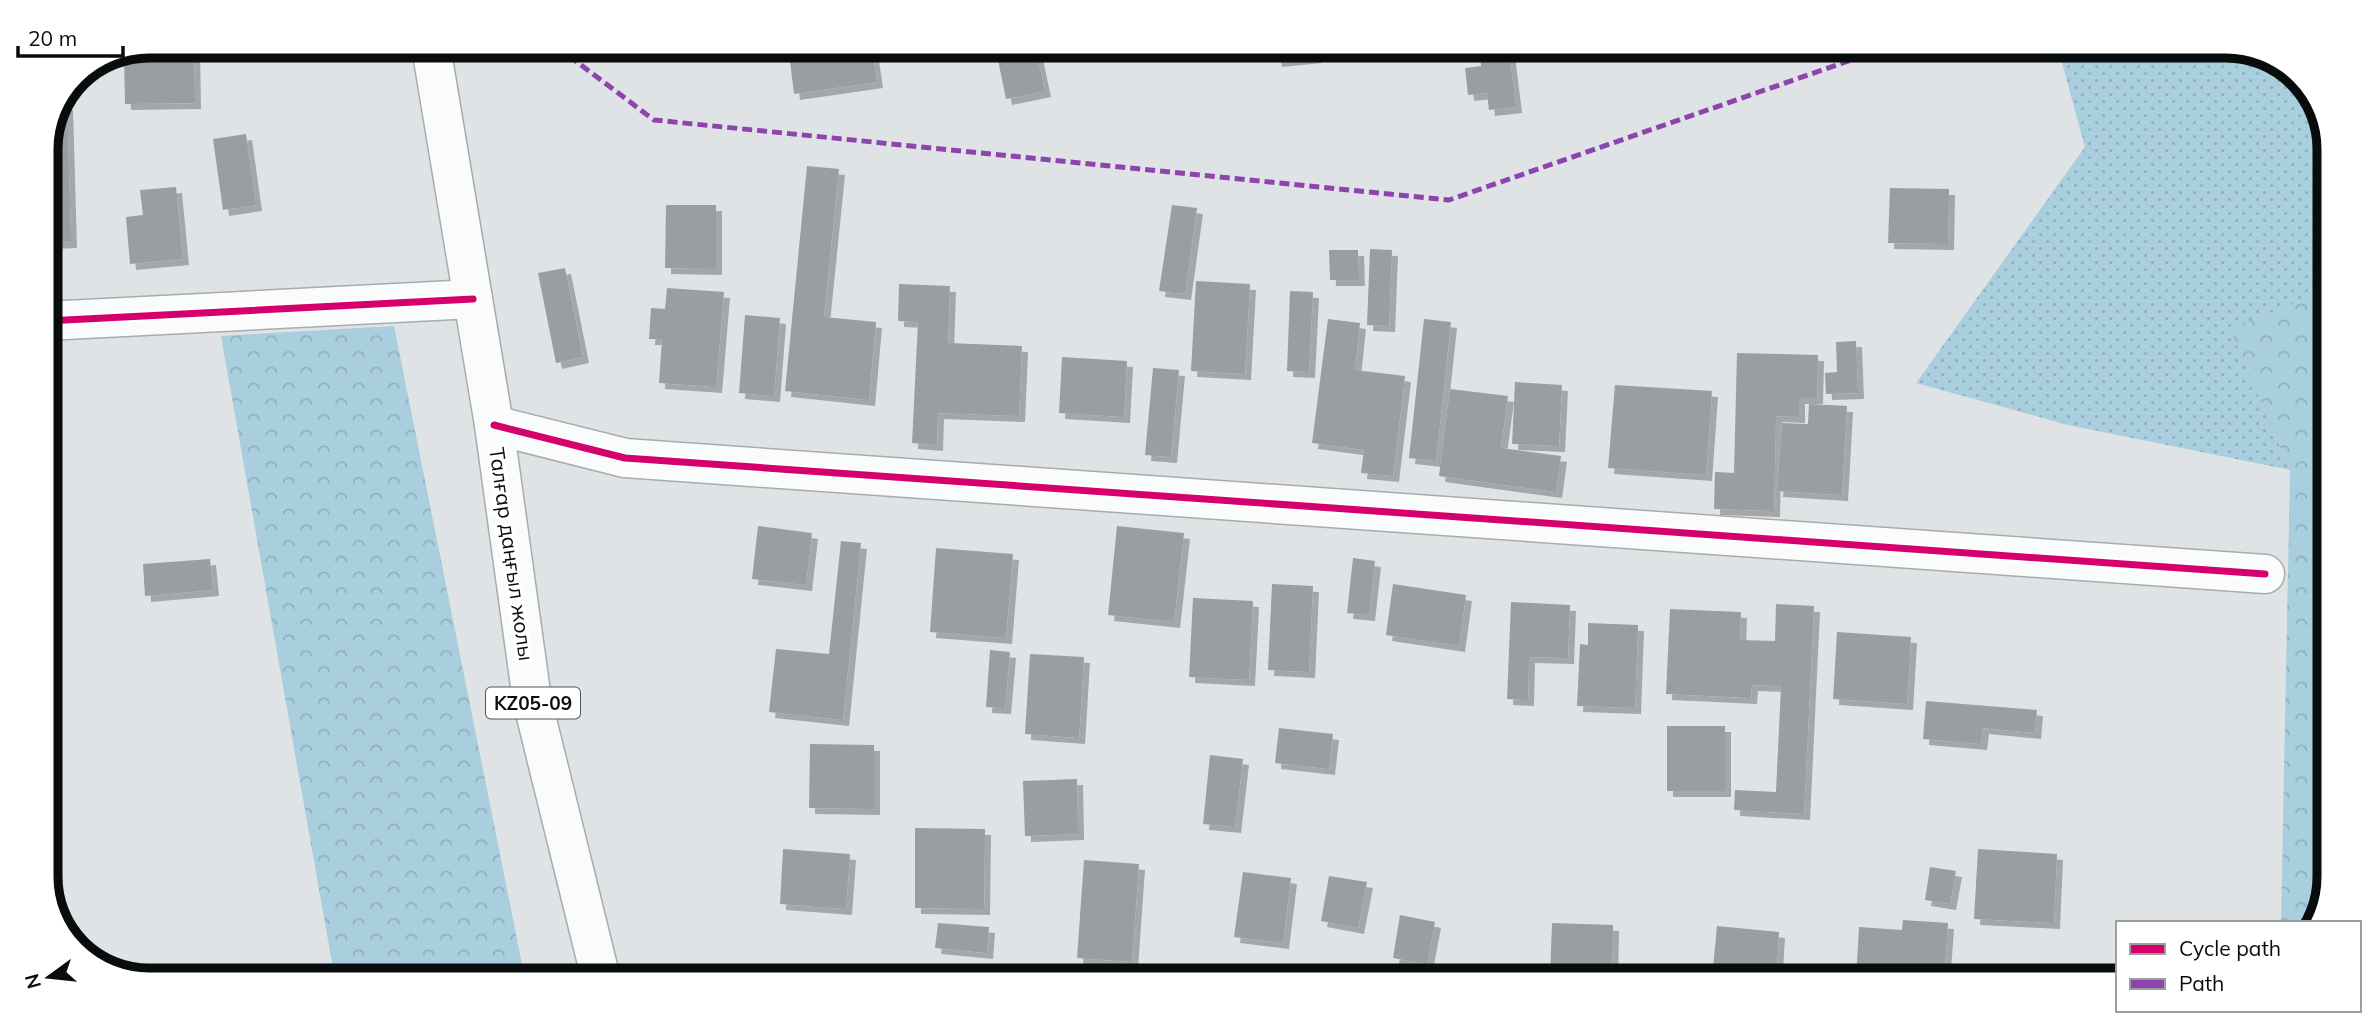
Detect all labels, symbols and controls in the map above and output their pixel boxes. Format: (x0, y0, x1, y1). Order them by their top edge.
scale bar (18, 14, 122, 58)
text: 20 m (28, 25, 77, 51)
street label: Талғар даңғыл жолы (484, 445, 540, 663)
road number: KZ05-09 (486, 688, 580, 718)
legend (2116, 921, 2361, 1012)
text: Cycle path (2179, 935, 2281, 961)
north arrow (14, 942, 84, 1012)
text: Path (2179, 970, 2224, 996)
text: N (19, 971, 46, 991)

